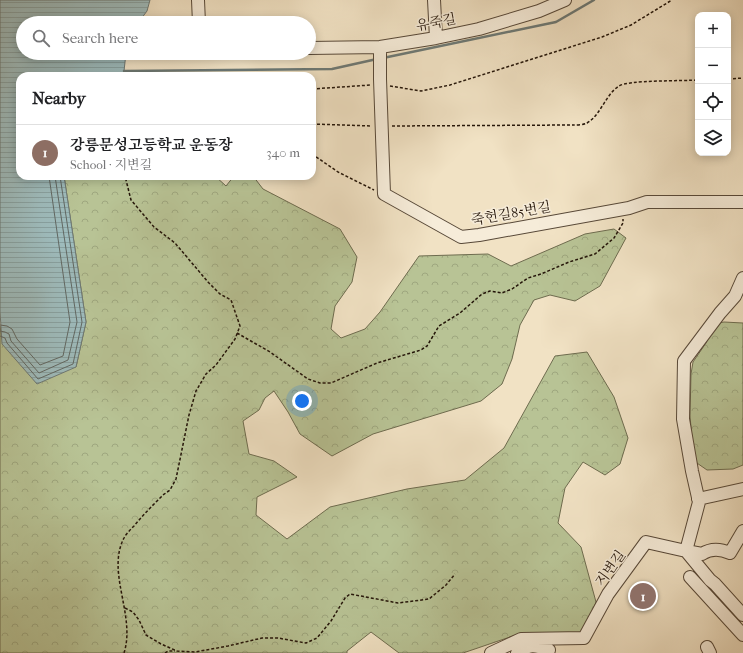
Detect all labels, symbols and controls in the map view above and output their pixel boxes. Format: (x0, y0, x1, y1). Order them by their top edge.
street label: 유죽길 (415, 10, 458, 35)
map controls (695, 12, 731, 156)
button: + (695, 12, 731, 48)
search box (16, 16, 316, 60)
icon: search (30, 27, 52, 49)
text: Search here (62, 29, 138, 47)
button: − (695, 48, 731, 84)
button: locate (695, 84, 731, 120)
text: Nearby (32, 88, 86, 108)
button: layers (695, 120, 731, 156)
text: 강릉문성고등학교 운동장 (70, 136, 233, 154)
text: 1 (43, 145, 47, 160)
text: 340 m (266, 145, 300, 160)
text: School · 지변길 (70, 157, 152, 172)
street label: 죽헌길85번길 (470, 198, 552, 229)
your location (292, 391, 312, 411)
street label: 지변길 (592, 547, 629, 590)
pin: 1 (630, 581, 656, 611)

